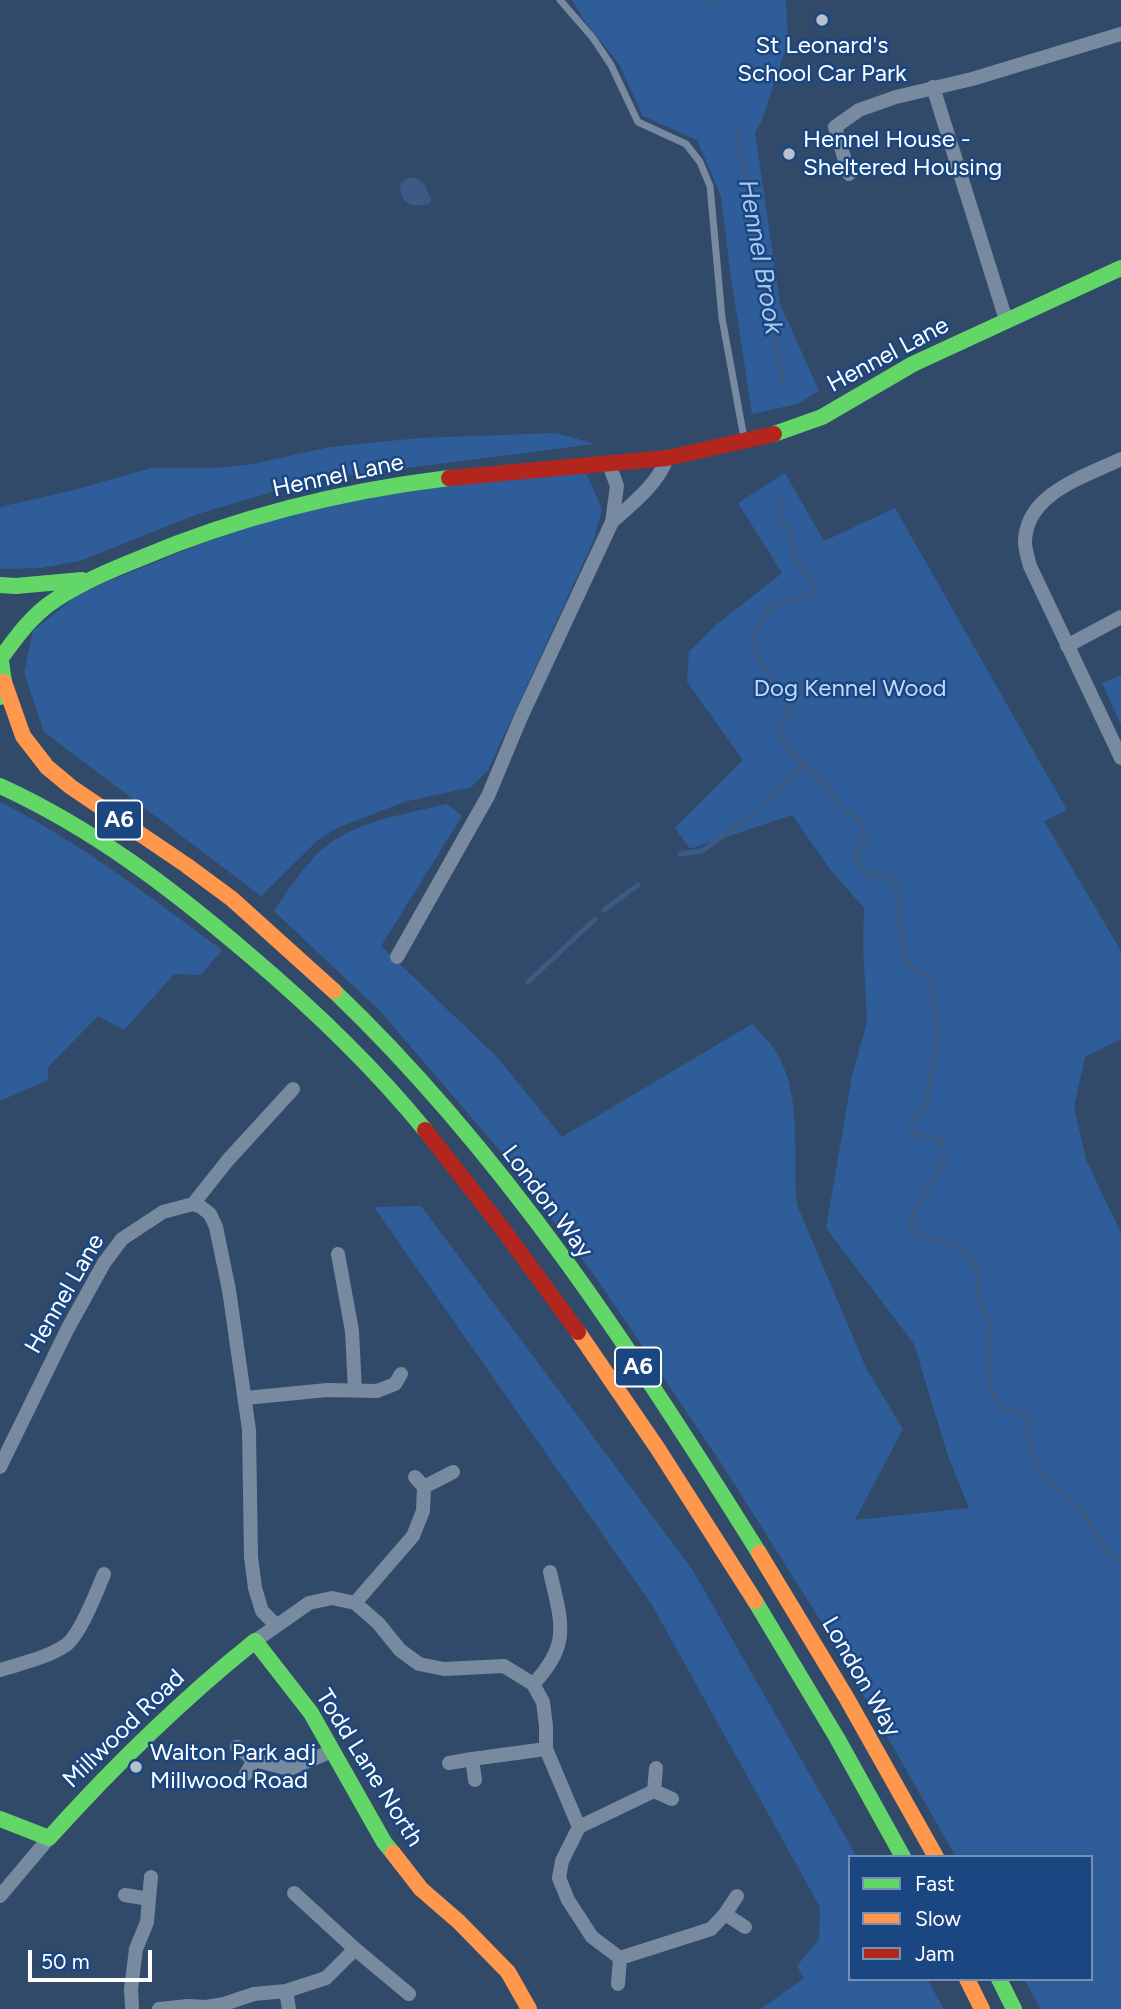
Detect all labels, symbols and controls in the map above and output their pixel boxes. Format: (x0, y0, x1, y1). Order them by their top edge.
marker: St Leonard's School Car Park (814, 12, 830, 28)
place label: St Leonard's School Car Park (737, 32, 907, 88)
place label: Hennel House - Sheltered Housing (803, 126, 1002, 182)
marker: Hennel House - Sheltered Housing (781, 146, 797, 162)
water label: Hennel Brook (731, 177, 789, 337)
street label: Hennel Lane (822, 311, 954, 399)
street label: Hennel Lane (270, 448, 406, 504)
park label: Dog Kennel Wood (753, 675, 947, 703)
road number: A6 (96, 800, 142, 840)
street label: London Way (495, 1140, 599, 1264)
street label: Hennel Lane (19, 1229, 111, 1359)
road number: A6 (615, 1348, 661, 1386)
street label: London Way (815, 1612, 907, 1742)
street label: Millwood Road (57, 1664, 191, 1794)
street label: Todd Lane North (309, 1684, 429, 1852)
place label: Walton Park adj Millwood Road (150, 1739, 316, 1795)
marker: Walton Park adj Millwood Road (128, 1759, 144, 1775)
legend (848, 1855, 1093, 1981)
text: Fast (915, 1871, 955, 1896)
text: Slow (915, 1906, 961, 1931)
scale bar (32, 1936, 156, 1980)
text: Jam (915, 1941, 954, 1966)
text: 50 m (41, 1949, 90, 1974)

